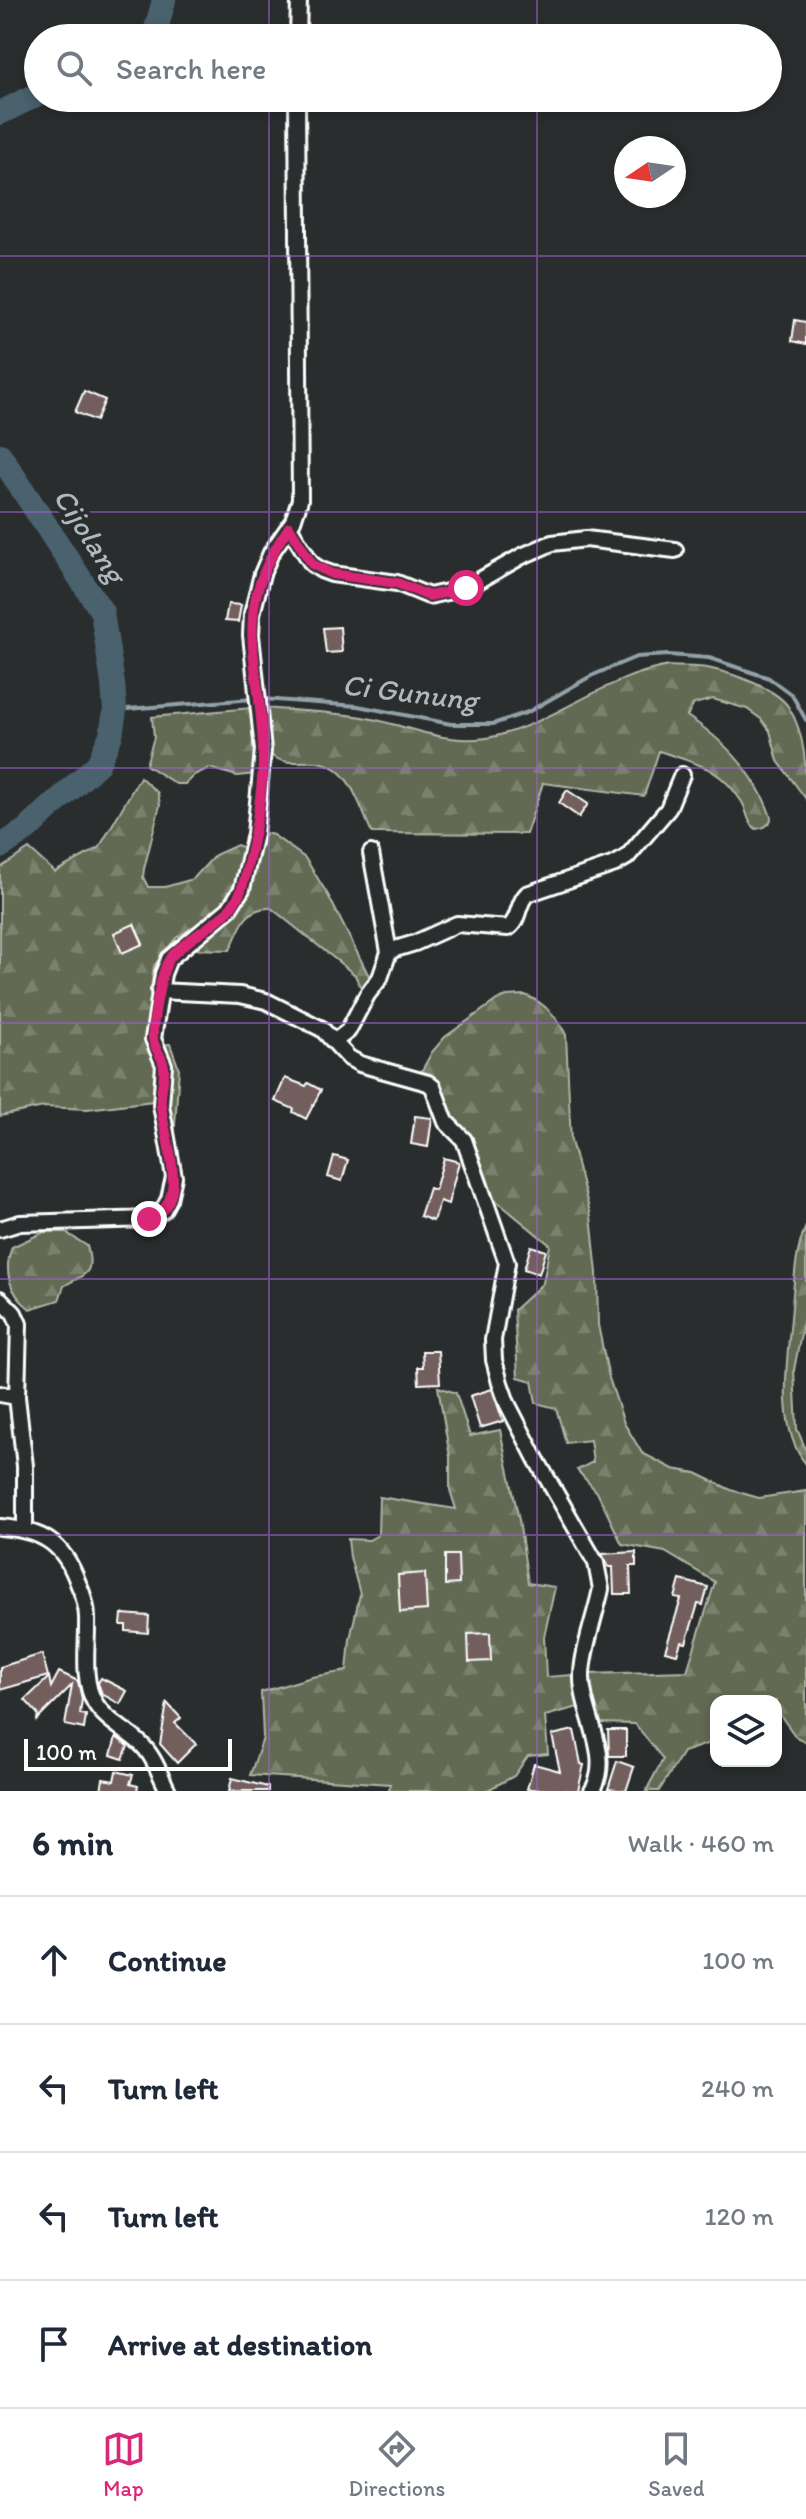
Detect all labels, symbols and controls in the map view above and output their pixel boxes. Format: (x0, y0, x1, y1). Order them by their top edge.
search box (24, 24, 782, 112)
icon: search (52, 46, 96, 90)
text: Search here (116, 50, 266, 87)
north arrow (614, 136, 686, 208)
water label: Cijolang (46, 480, 136, 593)
route start (448, 570, 484, 606)
water label: Ci Gunung (340, 665, 483, 719)
route end (131, 1201, 167, 1237)
map controls (710, 1695, 782, 1767)
button: layers (710, 1695, 782, 1767)
scale bar (24, 1735, 232, 1771)
text: 100 m (36, 1739, 97, 1766)
text: 6 min (32, 1823, 113, 1864)
text: Walk · 460 m (627, 1827, 774, 1859)
icon: ahead (32, 1938, 76, 1982)
text: Continue (108, 1942, 227, 1979)
text: 100 m (702, 1944, 774, 1976)
icon: left (32, 2066, 76, 2110)
text: Turn left (108, 2070, 219, 2107)
text: 240 m (701, 2072, 774, 2104)
icon: left (32, 2194, 76, 2238)
text: Turn left (108, 2198, 219, 2235)
text: 120 m (705, 2200, 774, 2232)
icon: arrive (32, 2322, 76, 2366)
text: Arrive at destination (108, 2326, 372, 2363)
tab: Map (102, 2427, 146, 2502)
tab: Directions (349, 2427, 445, 2502)
tab: Saved (648, 2427, 704, 2502)

